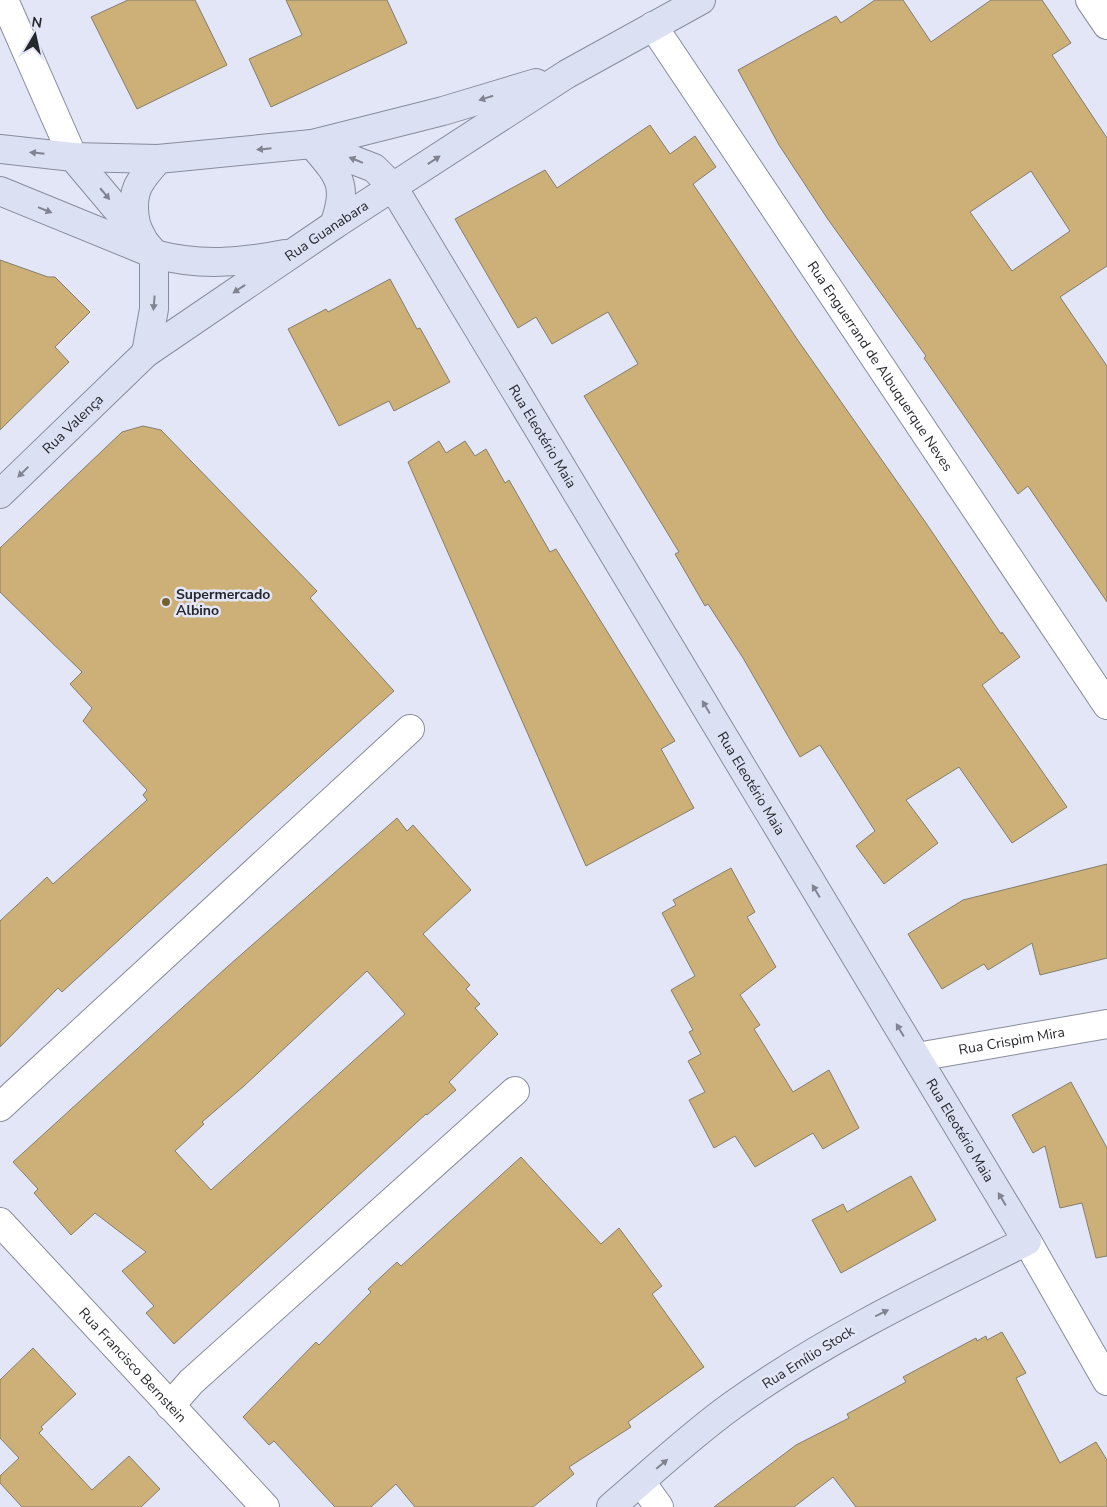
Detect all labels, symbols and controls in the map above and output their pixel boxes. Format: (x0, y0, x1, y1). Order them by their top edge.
north arrow (10, 10, 60, 60)
text: N (30, 12, 44, 33)
one-way arrow (479, 95, 494, 103)
one-way arrow (255, 145, 271, 153)
one-way arrow (28, 149, 44, 157)
one-way arrow (349, 156, 363, 164)
one-way arrow (427, 156, 440, 165)
one-way arrow (99, 187, 110, 200)
street label: Rua Guanabara (281, 196, 372, 266)
one-way arrow (38, 206, 52, 214)
street label: Rua Enguerrand de Albuquerque Neves (803, 257, 957, 475)
one-way arrow (232, 284, 246, 294)
one-way arrow (150, 295, 158, 311)
street label: Rua Eleotério Maia (504, 381, 581, 492)
street label: Rua Valença (38, 390, 108, 458)
one-way arrow (17, 466, 29, 478)
place label: Supermercado Albino (176, 585, 270, 620)
marker: Supermercado Albino (160, 596, 172, 608)
one-way arrow (701, 700, 710, 713)
street label: Rua Eleotério Maia (713, 728, 790, 839)
one-way arrow (812, 884, 821, 897)
one-way arrow (896, 1023, 905, 1036)
street label: Rua Crispim Mira (957, 1023, 1066, 1060)
street label: Rua Eleotério Maia (921, 1075, 998, 1186)
one-way arrow (998, 1193, 1007, 1206)
street label: Rua Francisco Bernstein (74, 1304, 191, 1427)
one-way arrow (875, 1309, 889, 1317)
street label: Rua Emílio Stock (759, 1321, 859, 1393)
one-way arrow (655, 1459, 668, 1470)

